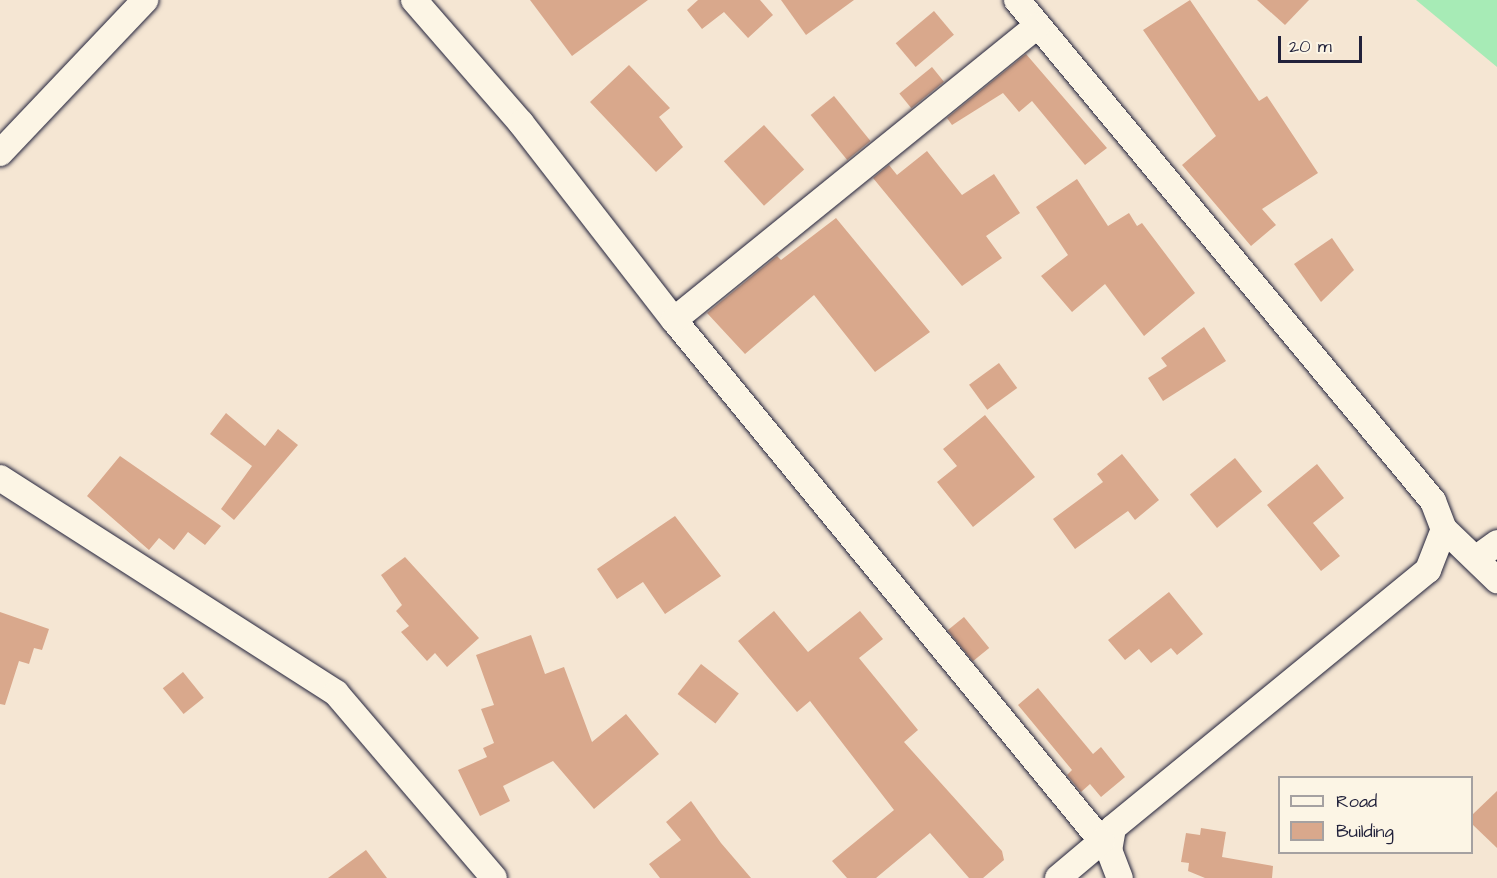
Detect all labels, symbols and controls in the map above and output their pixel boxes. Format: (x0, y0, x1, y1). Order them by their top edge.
scale bar (1281, 24, 1365, 62)
text: 20 m (1289, 34, 1332, 59)
legend (1278, 776, 1473, 854)
text: Road (1336, 789, 1377, 814)
text: Building (1336, 819, 1394, 844)

